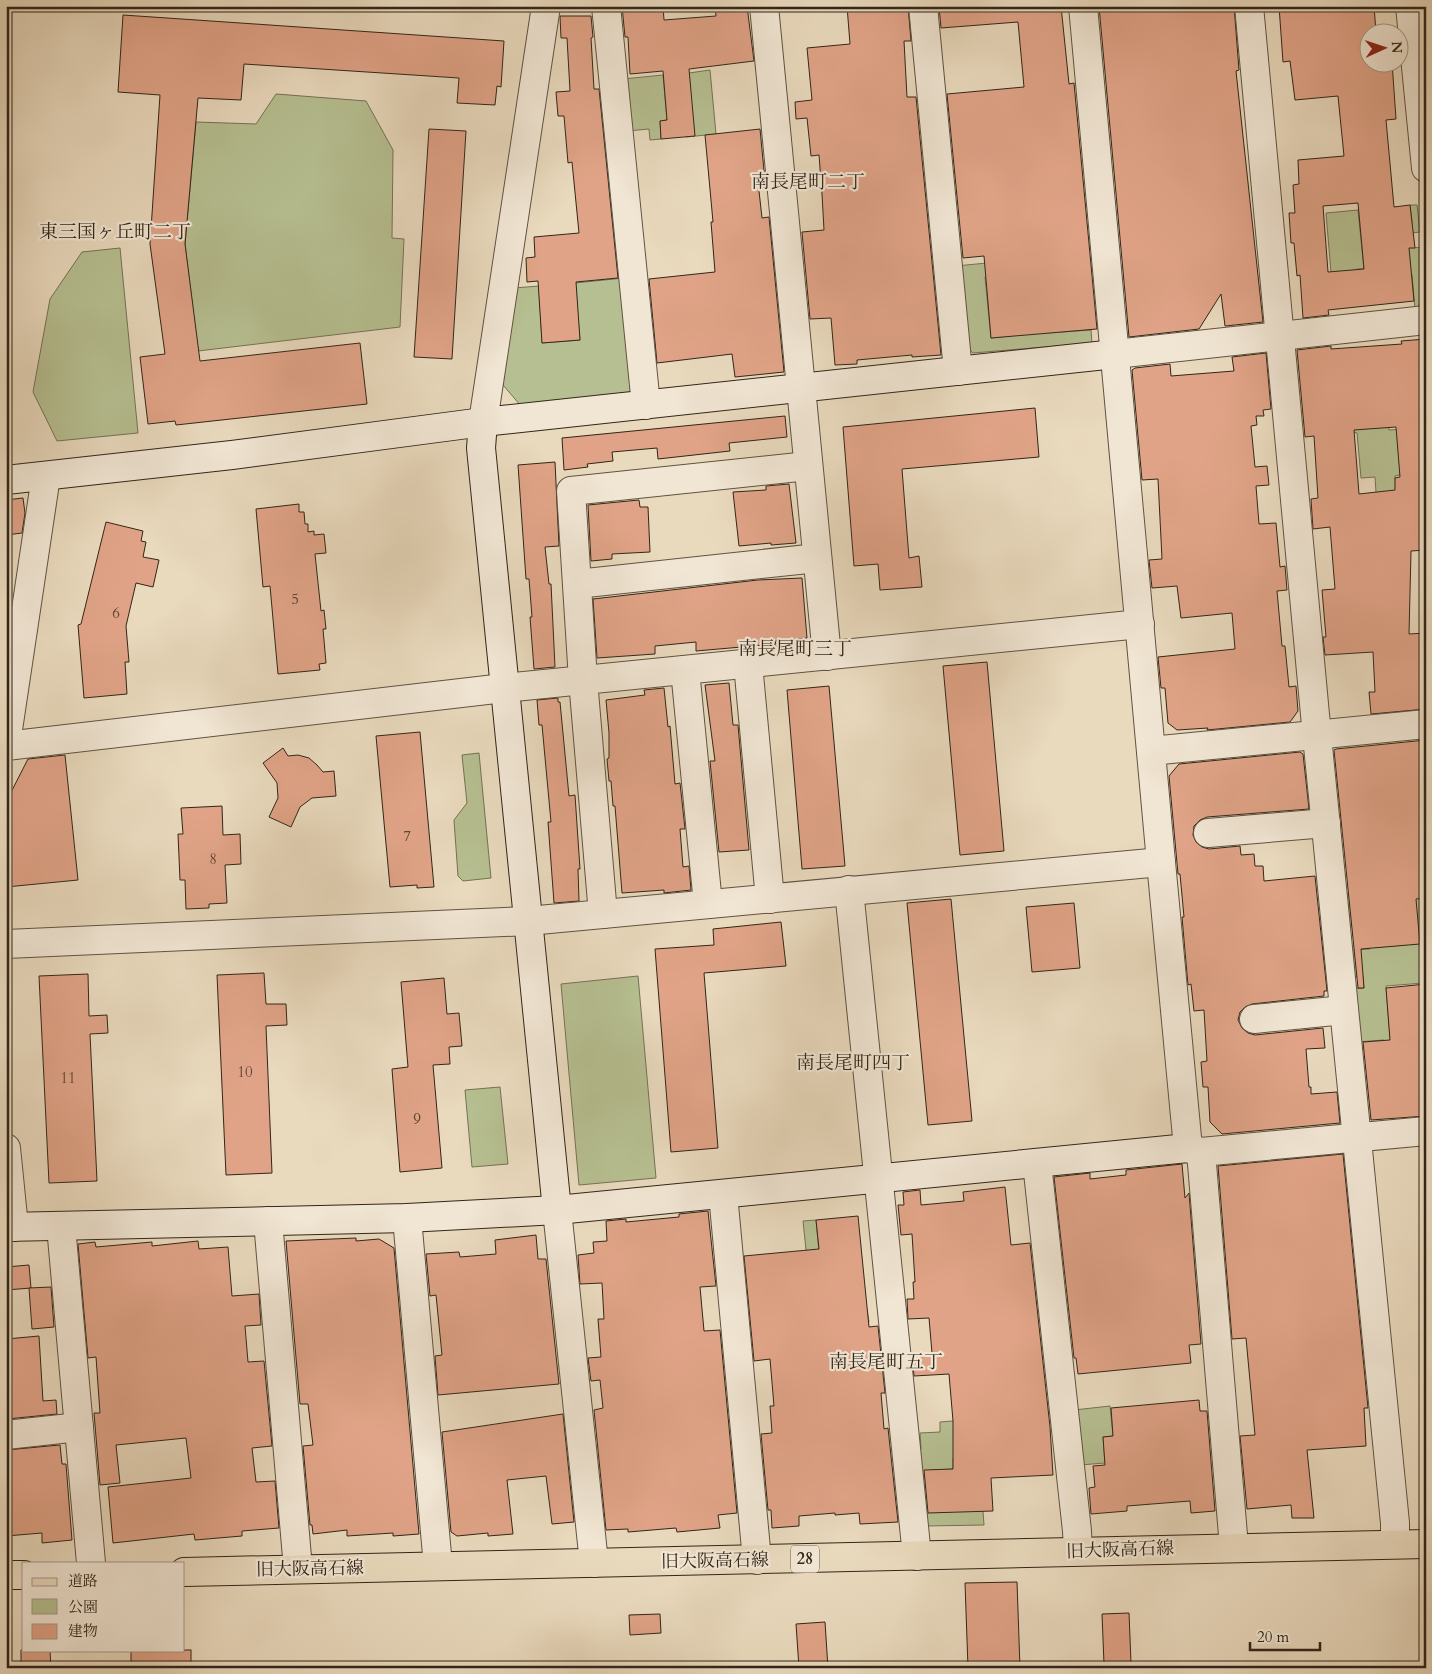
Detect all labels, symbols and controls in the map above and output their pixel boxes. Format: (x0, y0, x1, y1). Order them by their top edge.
north arrow (1360, 22, 1410, 72)
text: N (1387, 41, 1406, 54)
district label: 南長尾町二丁 (751, 169, 865, 195)
district label: 東三国ヶ丘町二丁 (39, 219, 191, 245)
house number: 5 (291, 589, 299, 609)
house number: 6 (112, 603, 120, 623)
district label: 南長尾町三丁 (738, 636, 852, 662)
house number: 7 (403, 826, 411, 846)
house number: 8 (209, 849, 217, 869)
district label: 南長尾町四丁 (796, 1050, 910, 1076)
house number: 10 (237, 1062, 253, 1082)
house number: 11 (60, 1068, 76, 1088)
house number: 9 (413, 1109, 421, 1129)
district label: 南長尾町五丁 (829, 1349, 943, 1375)
street label: 旧大阪高石線 (1066, 1536, 1174, 1564)
road number: 28 (791, 1546, 819, 1572)
street label: 旧大阪高石線 (661, 1548, 769, 1574)
street label: 旧大阪高石線 (256, 1556, 364, 1582)
legend (22, 1562, 185, 1652)
text: 道路 (68, 1571, 98, 1591)
text: 公園 (68, 1597, 98, 1617)
scale bar (1250, 1619, 1320, 1651)
text: 建物 (68, 1621, 98, 1641)
text: 20 m (1257, 1627, 1289, 1647)

